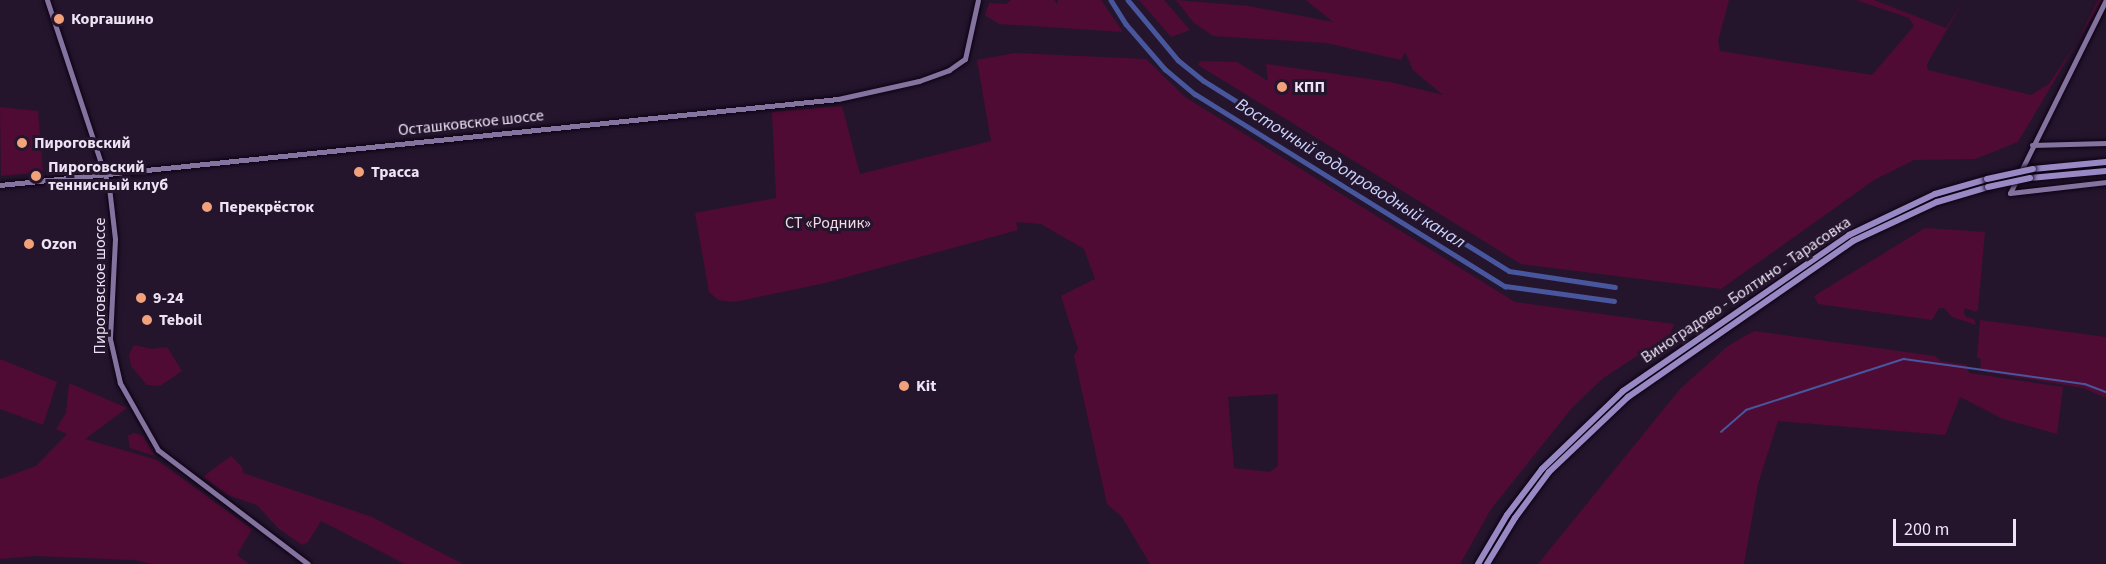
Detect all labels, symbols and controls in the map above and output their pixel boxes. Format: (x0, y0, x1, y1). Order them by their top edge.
place label: Коргашино (71, 9, 154, 29)
marker: Коргашино (52, 12, 66, 26)
place label: КПП (1294, 77, 1325, 97)
marker: КПП (1275, 80, 1289, 94)
water label: Восточный водопроводный канал (1231, 94, 1469, 254)
street label: Осташковское шоссе (397, 106, 545, 140)
place label: Пироговский (34, 133, 131, 153)
marker: Пироговский (15, 136, 29, 150)
place label: Пироговский теннисный клуб (48, 157, 168, 195)
place label: Трасса (371, 162, 419, 182)
marker: Трасса (352, 165, 366, 179)
marker: Пироговский теннисный клуб (29, 169, 43, 183)
place label: Перекрёсток (219, 197, 314, 217)
marker: Перекрёсток (200, 200, 214, 214)
park label: СТ «Родник» (785, 213, 871, 233)
street label: Виноградово - Болтино - Тарасовка (1638, 213, 1854, 367)
street label: Пироговское шоссе (90, 218, 110, 354)
place label: Ozon (41, 234, 77, 254)
marker: Ozon (22, 237, 36, 251)
place label: 9-24 (153, 288, 184, 308)
marker: 9-24 (134, 291, 148, 305)
place label: Teboil (159, 310, 202, 330)
marker: Teboil (140, 313, 154, 327)
place label: Kit (916, 376, 936, 396)
marker: Kit (897, 379, 911, 393)
scale bar (1896, 507, 2019, 545)
text: 200 m (1904, 517, 1949, 542)

